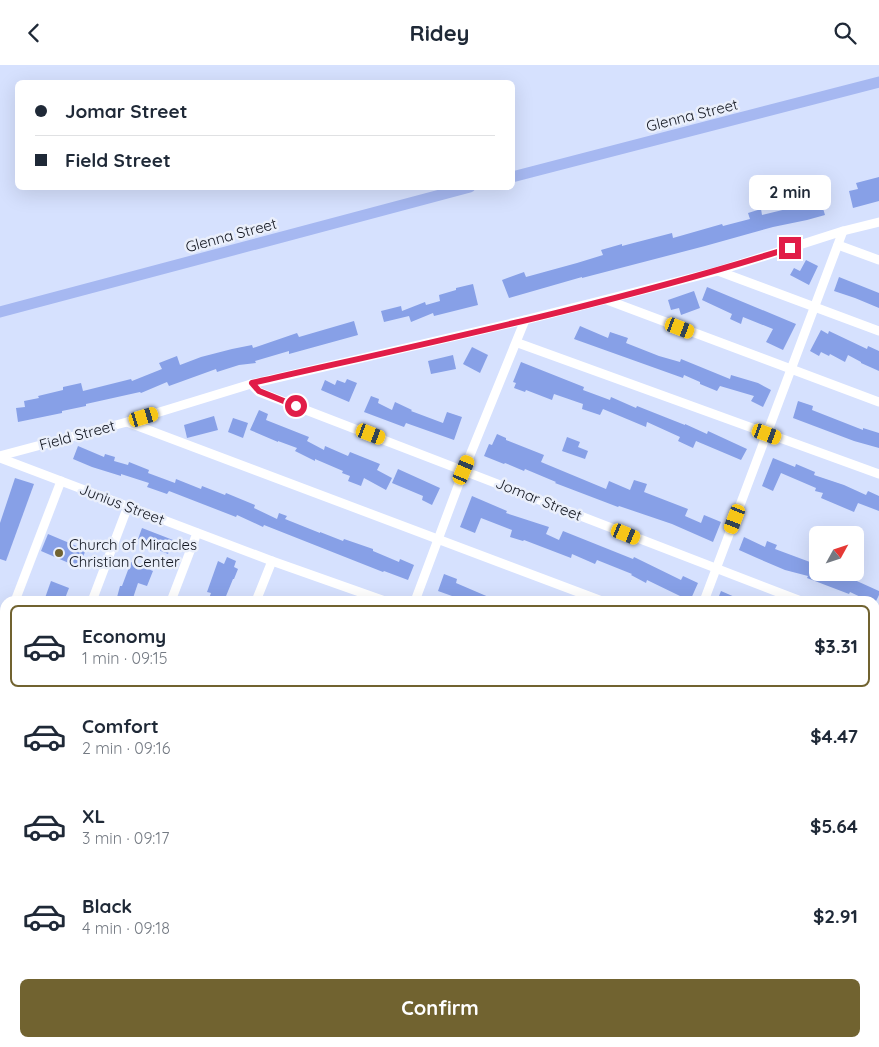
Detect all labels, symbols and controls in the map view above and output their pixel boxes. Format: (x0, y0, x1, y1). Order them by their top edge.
icon: back (20, 19, 48, 47)
text: Ridey (410, 19, 469, 47)
icon: search (831, 19, 859, 47)
street label: Glenna Street (644, 94, 740, 136)
text: Jomar Street (65, 99, 188, 123)
text: Field Street (65, 148, 171, 172)
callout: 2 min (749, 175, 831, 211)
text: 2 min (769, 182, 811, 202)
street label: Glenna Street (183, 214, 279, 256)
route end (779, 237, 801, 259)
car (663, 316, 696, 340)
route start (285, 395, 307, 417)
car (127, 405, 160, 429)
street label: Field Street (37, 416, 117, 454)
car (354, 422, 387, 446)
car (750, 422, 783, 446)
car (451, 453, 476, 487)
street label: Jomar Street (493, 473, 585, 525)
street label: Junius Street (77, 479, 167, 529)
car (722, 502, 747, 536)
car (609, 521, 642, 547)
north arrow (809, 526, 864, 581)
map controls (809, 526, 864, 581)
place label: Church of Miracles Christian Center (69, 535, 197, 571)
marker: Church of Miracles Christian Center (53, 547, 65, 559)
icon: car (22, 624, 67, 669)
text: Economy (82, 624, 166, 648)
text: $3.31 (814, 634, 858, 658)
text: 1 min · 09:15 (82, 648, 168, 668)
icon: car (22, 714, 67, 759)
text: Comfort (82, 714, 159, 738)
text: $4.47 (810, 724, 858, 748)
text: 2 min · 09:16 (82, 738, 170, 758)
icon: car (22, 804, 67, 849)
text: XL (82, 804, 105, 828)
text: $5.64 (810, 814, 858, 838)
text: 3 min · 09:17 (82, 828, 169, 848)
icon: car (22, 894, 67, 939)
text: Black (82, 894, 132, 918)
text: $2.91 (813, 904, 858, 928)
text: 4 min · 09:18 (82, 918, 170, 938)
button: Confirm (20, 979, 860, 1037)

